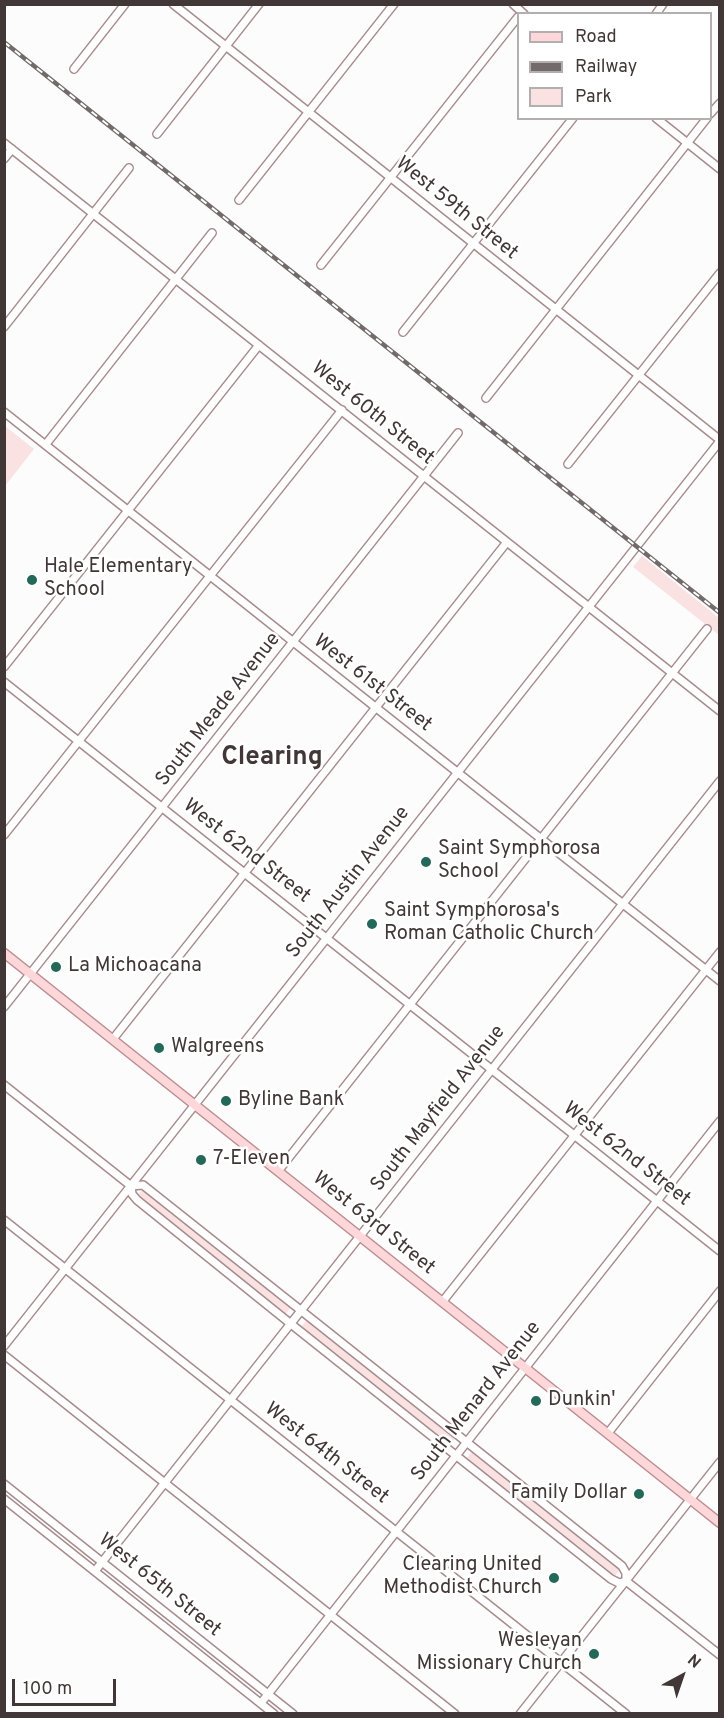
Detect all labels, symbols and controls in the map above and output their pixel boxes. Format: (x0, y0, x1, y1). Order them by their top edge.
legend (517, 12, 712, 120)
text: Road (575, 26, 617, 49)
text: Railway (575, 56, 637, 79)
text: Park (575, 86, 612, 109)
street label: West 59th Street (390, 152, 522, 266)
street label: West 60th Street (306, 357, 438, 471)
place label: Hale Elementary School (44, 556, 193, 603)
marker: Hale Elementary School (25, 573, 39, 587)
street label: South Meade Avenue (152, 628, 286, 792)
street label: West 61st Street (308, 630, 436, 738)
district label: Clearing (221, 743, 323, 775)
street label: West 62nd Street (177, 795, 315, 909)
street label: South Austin Avenue (282, 802, 416, 964)
place label: Saint Symphorosa School (438, 838, 600, 885)
marker: Saint Symphorosa School (419, 855, 433, 869)
place label: Saint Symphorosa's Roman Catholic Church (384, 900, 594, 947)
marker: Saint Symphorosa's Roman Catholic Church (365, 917, 379, 931)
place label: La Michoacana (68, 955, 202, 979)
marker: La Michoacana (49, 960, 63, 974)
street label: South Mayfield Avenue (367, 1021, 511, 1197)
place label: Walgreens (171, 1036, 264, 1060)
marker: Walgreens (152, 1041, 166, 1055)
place label: Byline Bank (238, 1089, 344, 1113)
marker: Byline Bank (219, 1094, 233, 1108)
street label: West 62nd Street (557, 1098, 695, 1212)
place label: 7-Eleven (213, 1148, 290, 1172)
marker: 7-Eleven (194, 1153, 208, 1167)
street label: West 63rd Street (307, 1167, 439, 1281)
street label: South Menard Avenue (407, 1317, 547, 1487)
place label: Dunkin' (548, 1389, 616, 1413)
marker: Dunkin' (529, 1394, 543, 1408)
street label: West 64th Street (259, 1398, 393, 1510)
place label: Family Dollar (510, 1482, 627, 1506)
marker: Family Dollar (632, 1487, 646, 1501)
street label: West 65th Street (93, 1529, 225, 1643)
place label: Clearing United Methodist Church (383, 1554, 542, 1601)
marker: Clearing United Methodist Church (547, 1571, 561, 1585)
place label: Wesleyan Missionary Church (416, 1630, 582, 1677)
north arrow (652, 1646, 712, 1706)
marker: Wesleyan Missionary Church (587, 1647, 601, 1661)
text: N (683, 1651, 704, 1674)
scale bar (15, 1667, 118, 1705)
text: 100 m (23, 1678, 72, 1701)

